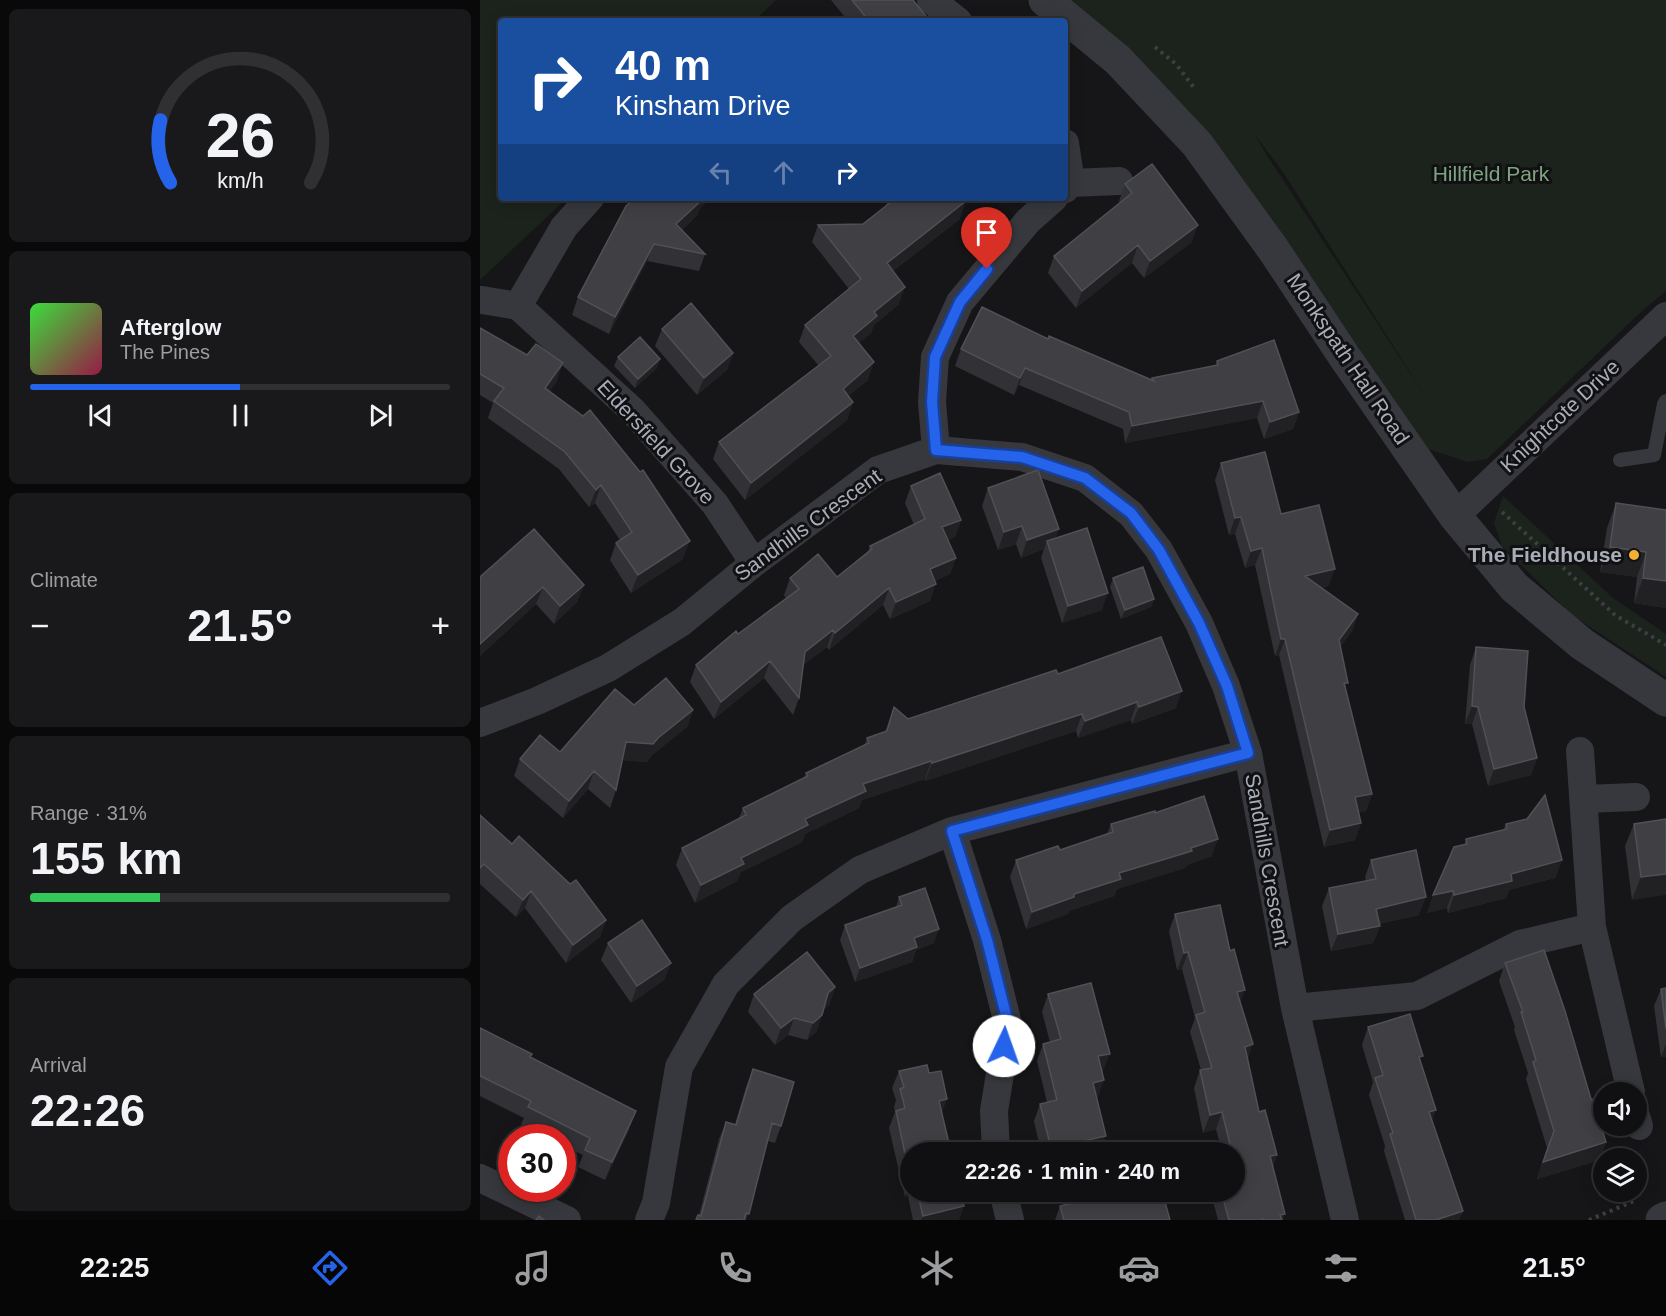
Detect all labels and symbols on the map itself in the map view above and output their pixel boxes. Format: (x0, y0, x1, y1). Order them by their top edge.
park label: Hillfield Park (1433, 162, 1550, 185)
pin (961, 207, 1012, 269)
street label: Monkspath Hall Road (1283, 269, 1414, 448)
street label: Knightcote Drive (1495, 355, 1624, 477)
street label: Eldersfield Grove (593, 375, 720, 508)
street label: Sandhills Crescent (730, 464, 885, 585)
place label: The Fieldhouse (1468, 543, 1622, 566)
marker: The Fieldhouse (1627, 548, 1641, 562)
street label: Sandhills Crescent (1241, 772, 1294, 948)
position arrow (972, 1014, 1036, 1078)
speed limit sign: 30 (498, 1124, 576, 1202)

